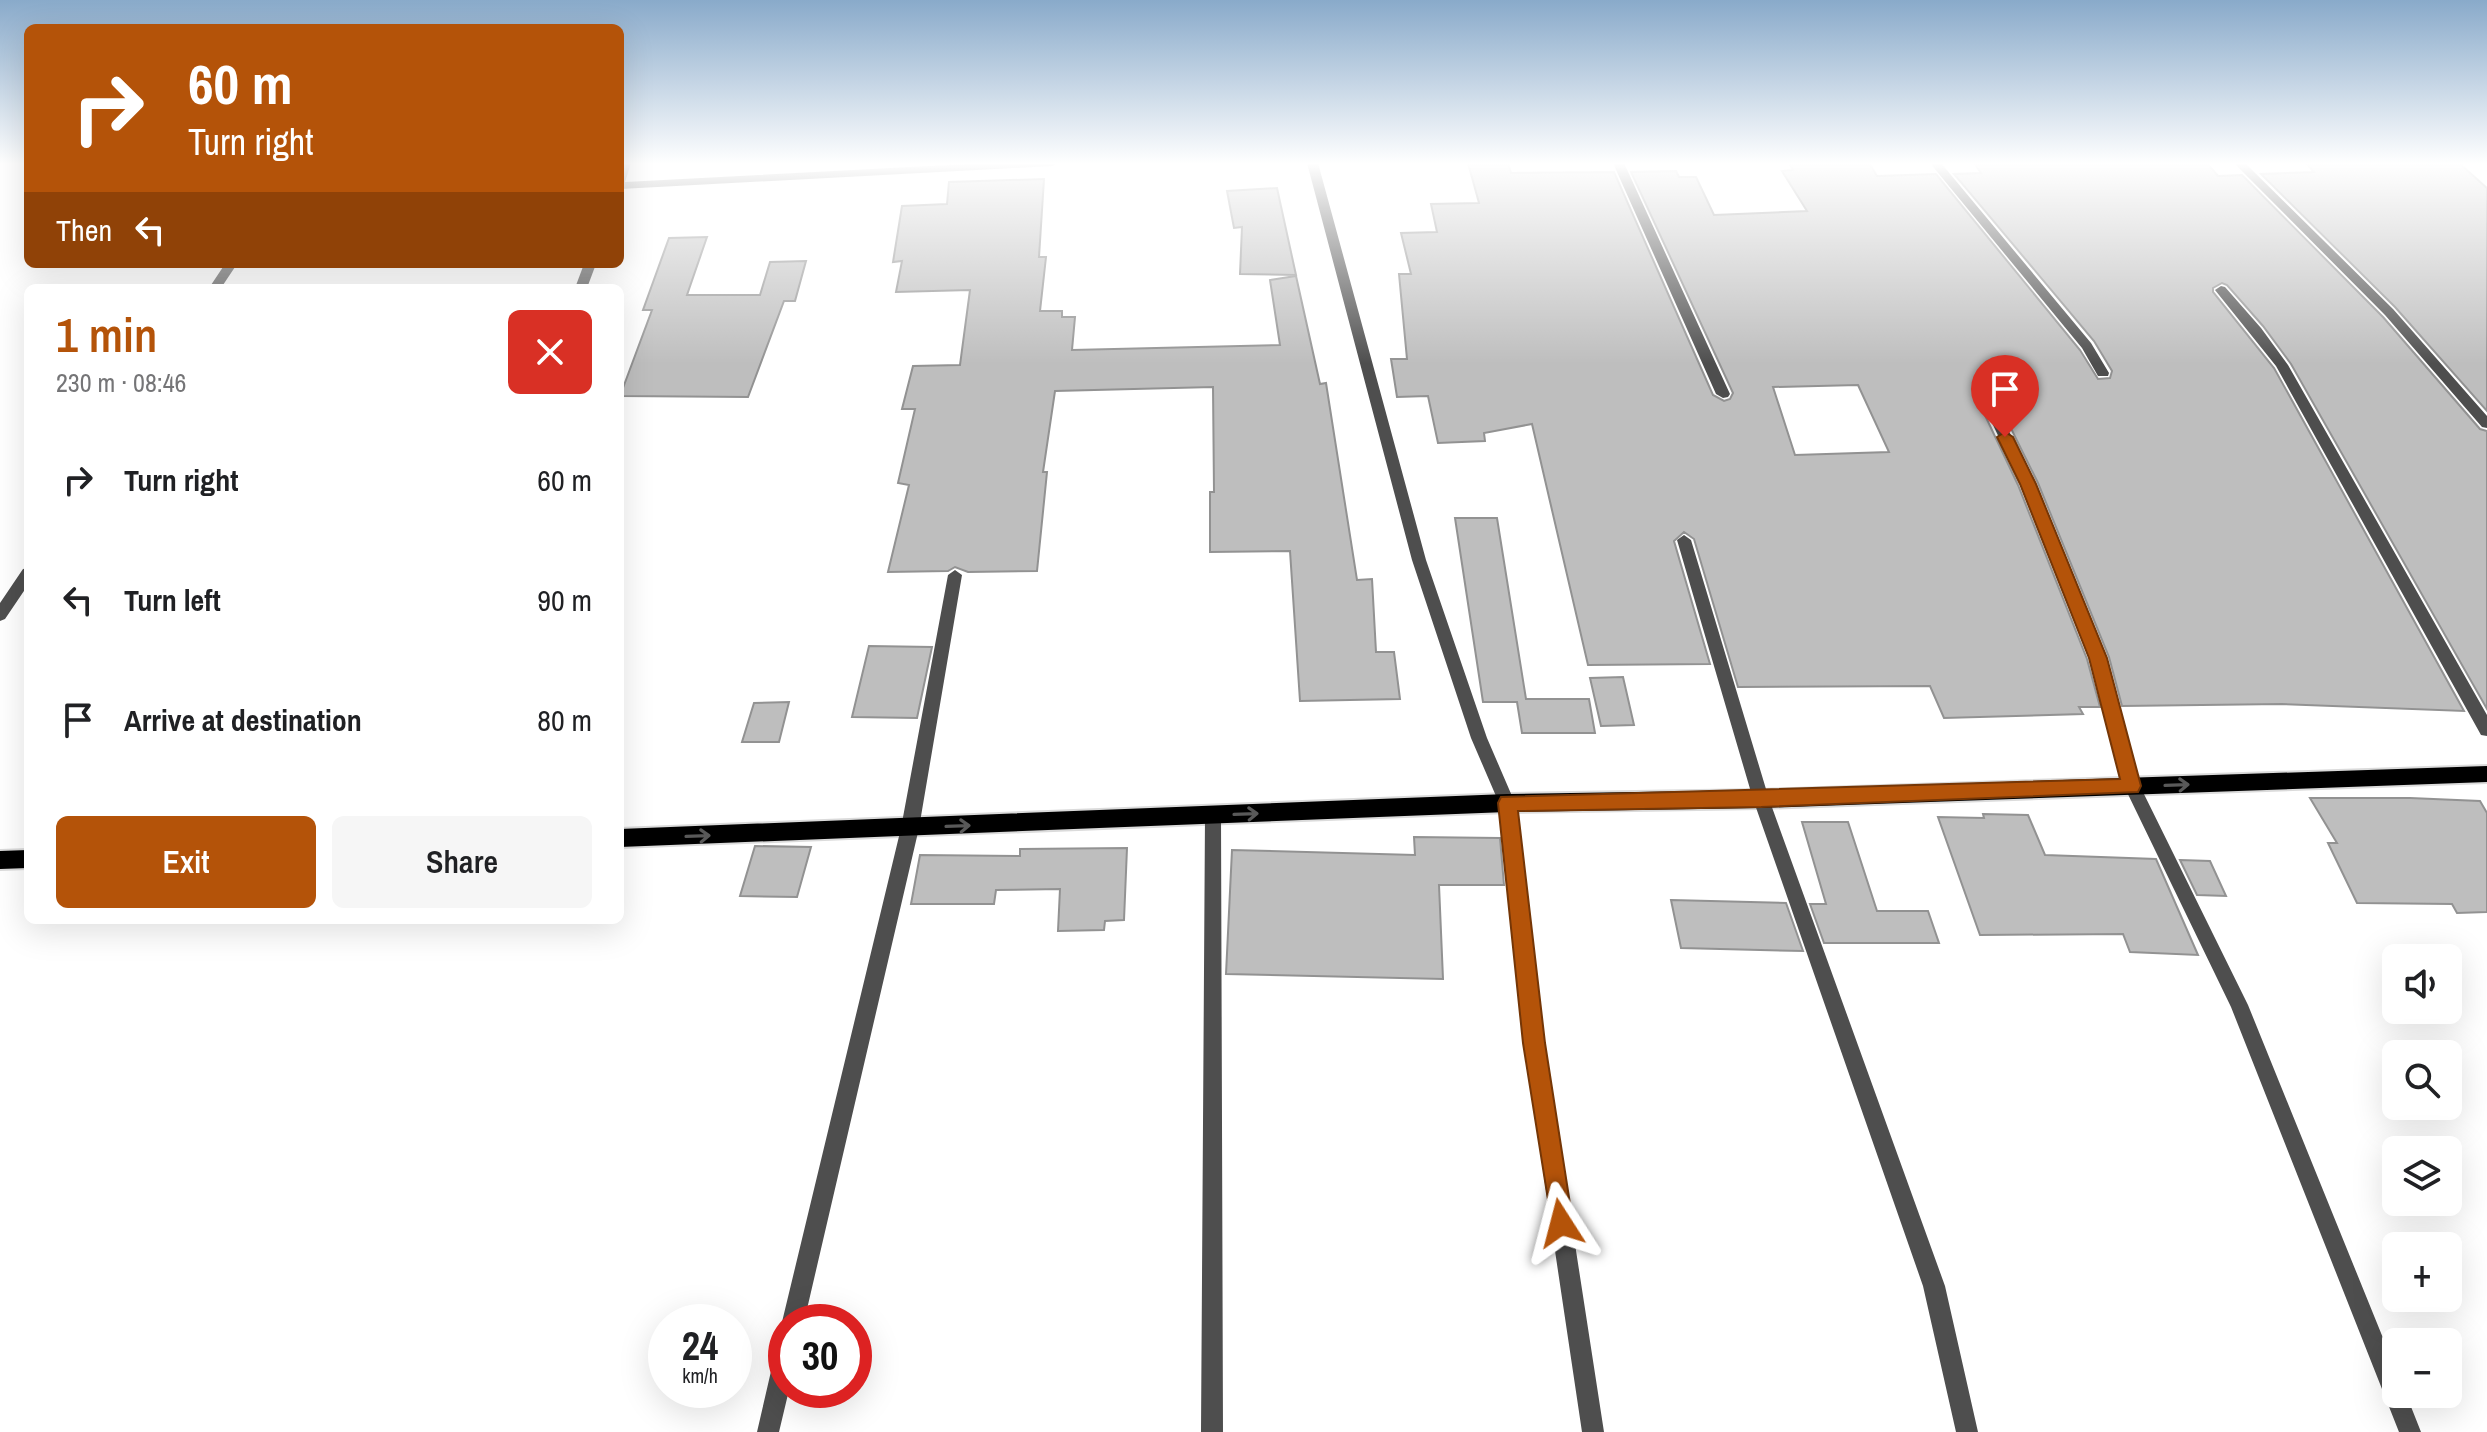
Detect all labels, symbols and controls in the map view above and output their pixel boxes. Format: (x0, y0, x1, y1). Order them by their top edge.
text: 60 m (188, 46, 293, 121)
icon: right (56, 56, 160, 160)
text: Turn right (188, 118, 313, 166)
icon: left (128, 208, 172, 252)
text: Then (56, 210, 112, 250)
text: 1 min (56, 302, 157, 367)
button: close (508, 310, 592, 394)
pin (1971, 355, 2039, 437)
text: 230 m · 08:46 (56, 365, 186, 400)
icon: arrive (1983, 367, 2027, 411)
icon: right (56, 458, 100, 502)
text: Turn right (124, 460, 238, 500)
text: 60 m (537, 460, 592, 500)
icon: left (56, 578, 100, 622)
text: Turn left (124, 580, 221, 620)
text: 90 m (537, 580, 592, 620)
icon: arrive (56, 698, 100, 742)
text: Arrive at destination (124, 700, 362, 740)
text: 80 m (537, 700, 592, 740)
one-way arrow (2163, 777, 2190, 792)
one-way arrow (1232, 807, 1259, 822)
button: Exit (56, 816, 316, 908)
button: Share (332, 816, 592, 908)
one-way arrow (944, 819, 971, 834)
one-way arrow (684, 828, 711, 843)
map controls (2382, 944, 2462, 1408)
button: sound (2382, 944, 2462, 1024)
button: search (2382, 1040, 2462, 1120)
button: layers (2382, 1136, 2462, 1216)
position arrow (1519, 1181, 1603, 1265)
button: + (2382, 1232, 2462, 1312)
speed limit sign: 30 (768, 1304, 872, 1408)
text: 24 (682, 1319, 718, 1372)
button: − (2382, 1328, 2462, 1408)
text: km/h (682, 1362, 718, 1389)

